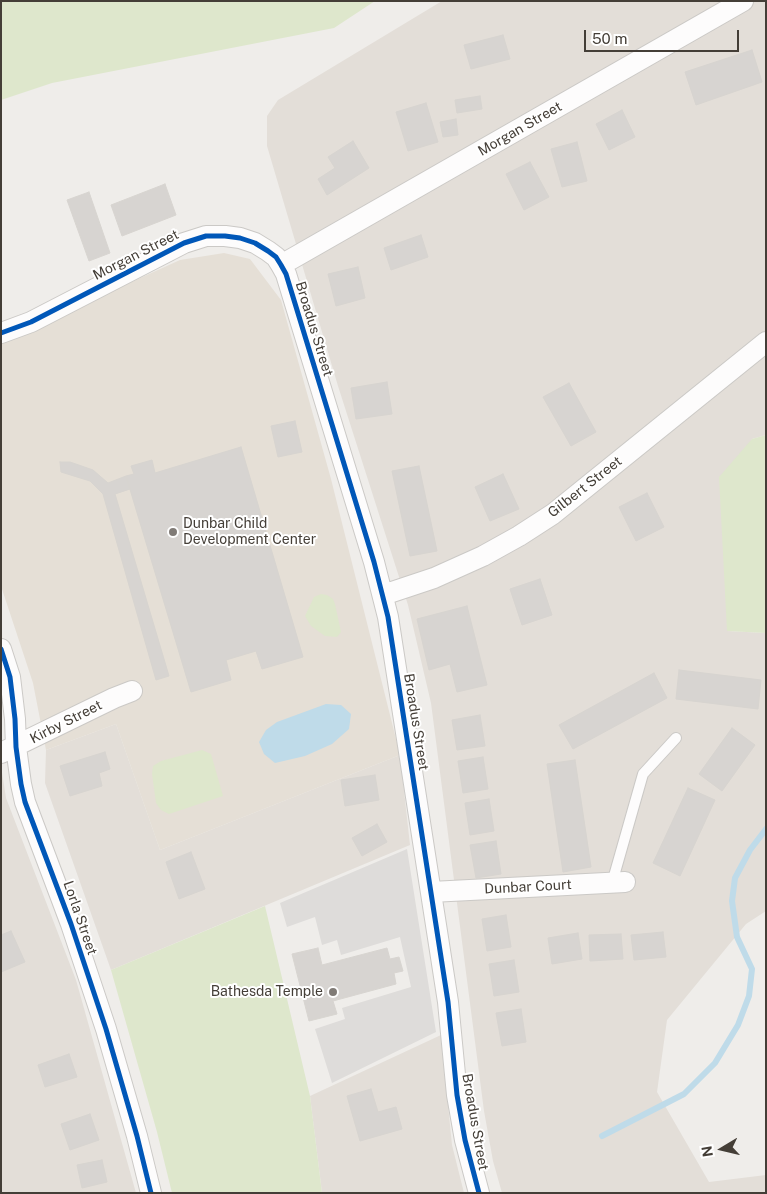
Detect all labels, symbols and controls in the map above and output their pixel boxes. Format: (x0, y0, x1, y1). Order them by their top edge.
scale bar (587, 20, 742, 52)
text: 50 m (592, 30, 627, 47)
street label: Morgan Street (475, 98, 565, 160)
street label: Morgan Street (90, 226, 182, 284)
street label: Broadus Street (292, 280, 336, 378)
street label: Gilbert Street (545, 453, 625, 521)
place label: Dunbar Child Development Center (183, 516, 316, 548)
marker: Dunbar Child Development Center (167, 526, 179, 538)
street label: Broadus Street (400, 672, 432, 772)
street label: Kirby Street (27, 697, 105, 747)
street label: Dunbar Court (484, 876, 572, 898)
street label: Lorla Street (59, 879, 101, 957)
place label: Bathesda Temple (211, 984, 323, 1000)
marker: Bathesda Temple (327, 986, 339, 998)
street label: Broadus Street (458, 1072, 492, 1172)
north arrow (697, 1124, 747, 1174)
text: N (698, 1145, 716, 1158)

